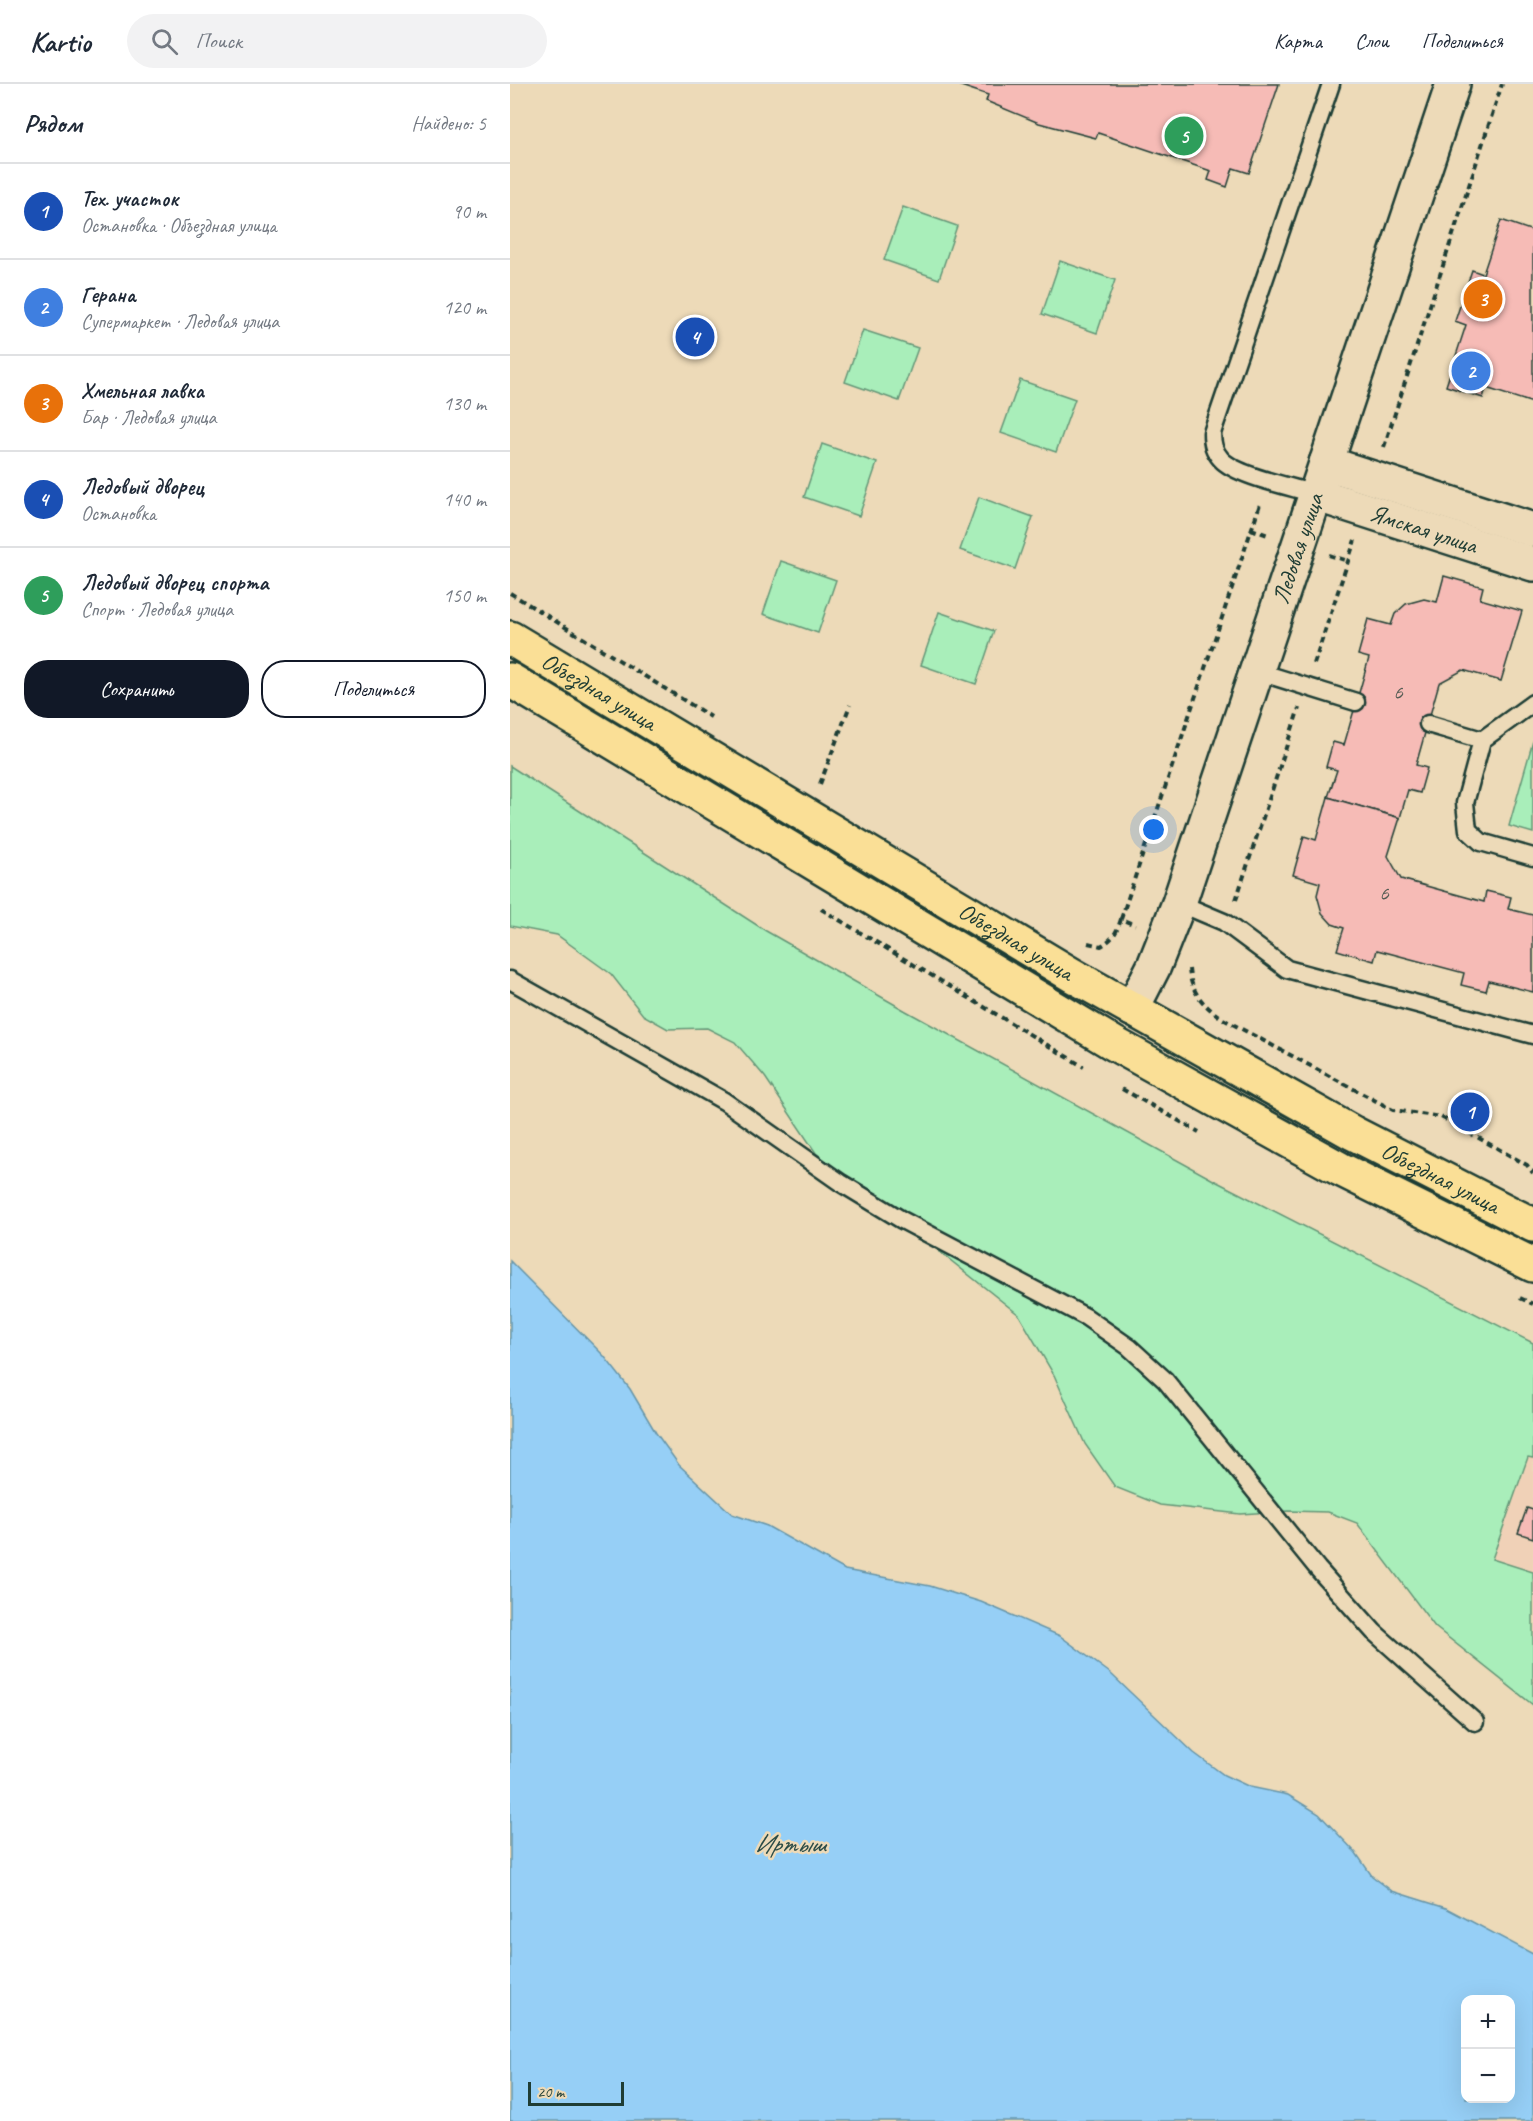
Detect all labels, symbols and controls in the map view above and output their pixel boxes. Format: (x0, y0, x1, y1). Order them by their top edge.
search box (127, 14, 547, 68)
text: Kartio (30, 24, 91, 59)
icon: search (148, 25, 181, 58)
text: Поиск (196, 27, 242, 55)
text: Карта (1274, 28, 1322, 54)
text: Слои (1355, 28, 1389, 54)
text: Поделиться (1422, 28, 1503, 54)
text: Рядом (24, 107, 82, 140)
text: Найдено: 5 (411, 111, 486, 136)
pin: 5 (1164, 113, 1204, 158)
text: Тех. участок (81, 185, 178, 213)
text: 1 (39, 199, 48, 224)
text: 90 m (452, 199, 486, 224)
text: Остановка · Объездная улица (81, 213, 277, 238)
pin: 3 (1464, 276, 1502, 322)
text: Герана (81, 281, 135, 309)
text: 2 (39, 295, 48, 320)
text: 120 m (443, 295, 486, 320)
text: Супермаркет · Ледовая улица (81, 309, 279, 334)
pin: 4 (676, 314, 714, 360)
pin: 2 (1452, 348, 1490, 394)
text: Хмельная лавка (81, 377, 204, 405)
text: 3 (39, 391, 48, 416)
text: 130 m (443, 391, 486, 416)
text: Бар · Ледовая улица (81, 405, 216, 430)
text: Ледовый дворец (81, 473, 204, 501)
text: 4 (39, 487, 48, 512)
text: 140 m (443, 487, 486, 512)
street label: Ледовая улица (1265, 488, 1331, 607)
street label: Ямская улица (1366, 498, 1482, 561)
text: Остановка (81, 501, 156, 526)
text: Ледовый дворец спорта (81, 569, 268, 597)
text: 5 (39, 583, 48, 608)
text: 150 m (443, 583, 486, 608)
text: Спорт · Ледовая улица (81, 597, 233, 622)
street label: Объездная улица (536, 646, 664, 739)
button: Сохранить (24, 660, 249, 718)
button: Поделиться (261, 660, 486, 718)
house number: 6 (1393, 679, 1403, 705)
your location (1139, 815, 1168, 844)
house number: 6 (1379, 880, 1389, 906)
street label: Объездная улица (953, 895, 1081, 988)
pin: 1 (1450, 1090, 1490, 1134)
street label: Объездная улица (1376, 1135, 1507, 1221)
water label: Иртыш (754, 1827, 828, 1860)
map controls (1461, 1995, 1515, 2103)
button: + (1461, 1995, 1515, 2049)
button: − (1461, 2049, 1515, 2103)
scale bar (528, 2079, 624, 2106)
text: 20 m (537, 2082, 564, 2102)

